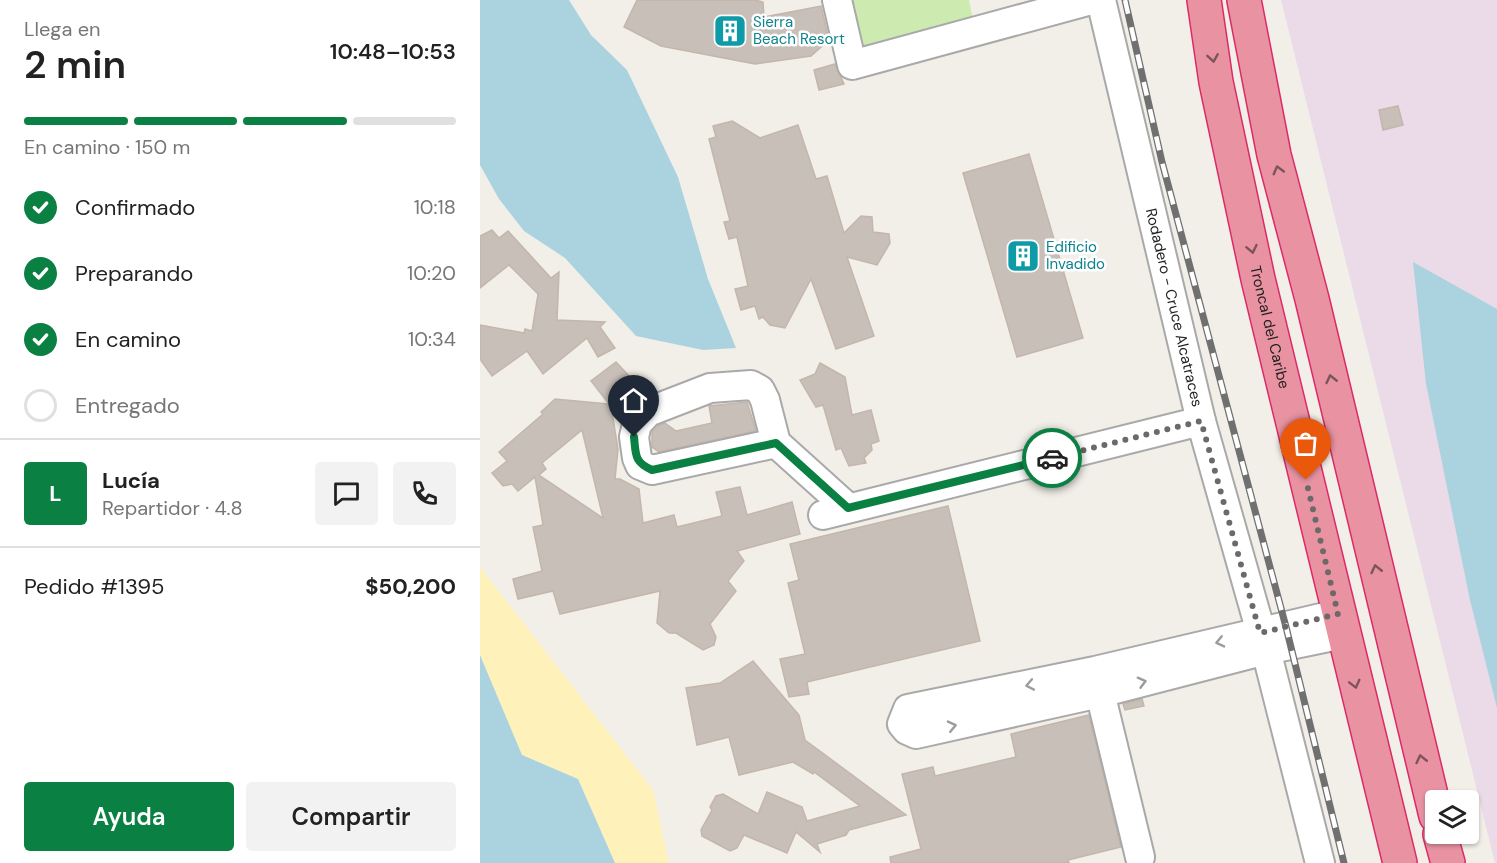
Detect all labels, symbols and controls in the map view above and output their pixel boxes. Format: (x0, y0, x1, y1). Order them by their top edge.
place label: Sierra Beach Resort (753, 12, 845, 49)
building icon: Sierra Beach Resort (712, 13, 748, 49)
text: Llega en (24, 16, 101, 42)
text: 10:48–10:53 (330, 37, 456, 66)
text: 2 min (24, 39, 126, 90)
one-way arrow (1206, 53, 1218, 62)
text: En camino · 150 m (24, 134, 190, 160)
one-way arrow (1272, 165, 1285, 175)
icon: check (24, 191, 57, 224)
text: Confirmado (75, 193, 195, 222)
text: 10:18 (414, 194, 456, 220)
street label: Rodadero - Cruce Alcatraces (1141, 206, 1207, 409)
place label: Edificio Invadido (1046, 237, 1105, 274)
building icon: Edificio Invadido (1005, 238, 1041, 274)
one-way arrow (1245, 244, 1258, 254)
icon: check (24, 257, 57, 290)
text: Preparando (75, 259, 193, 288)
text: 10:20 (407, 260, 456, 286)
street label: Troncal del Caribe (1245, 264, 1294, 391)
icon: check (24, 323, 57, 356)
text: En camino (75, 325, 181, 354)
text: 10:34 (408, 326, 456, 352)
pin (608, 375, 659, 437)
one-way arrow (1326, 375, 1339, 385)
icon: home (617, 384, 650, 417)
text: Entregado (75, 391, 180, 420)
pin (1280, 418, 1331, 480)
icon: bag (1289, 427, 1322, 460)
courier (1022, 428, 1082, 488)
icon: car (1036, 442, 1069, 475)
button: chat (315, 462, 378, 525)
button: phone (393, 462, 456, 525)
text: Lucía (102, 466, 160, 495)
text: L (49, 479, 62, 508)
text: Repartidor · 4.8 (102, 495, 243, 521)
one-way arrow (1371, 564, 1384, 574)
text: Pedido #1395 (24, 572, 165, 601)
text: $50,200 (365, 572, 456, 601)
one-way arrow (1215, 635, 1225, 648)
one-way arrow (1025, 677, 1035, 690)
one-way arrow (1136, 677, 1147, 689)
one-way arrow (1348, 678, 1361, 688)
one-way arrow (947, 721, 957, 734)
one-way arrow (1416, 754, 1429, 764)
button: Ayuda (24, 782, 234, 851)
button: Compartir (246, 782, 456, 851)
map controls (1425, 790, 1479, 844)
button: layers (1425, 790, 1479, 844)

